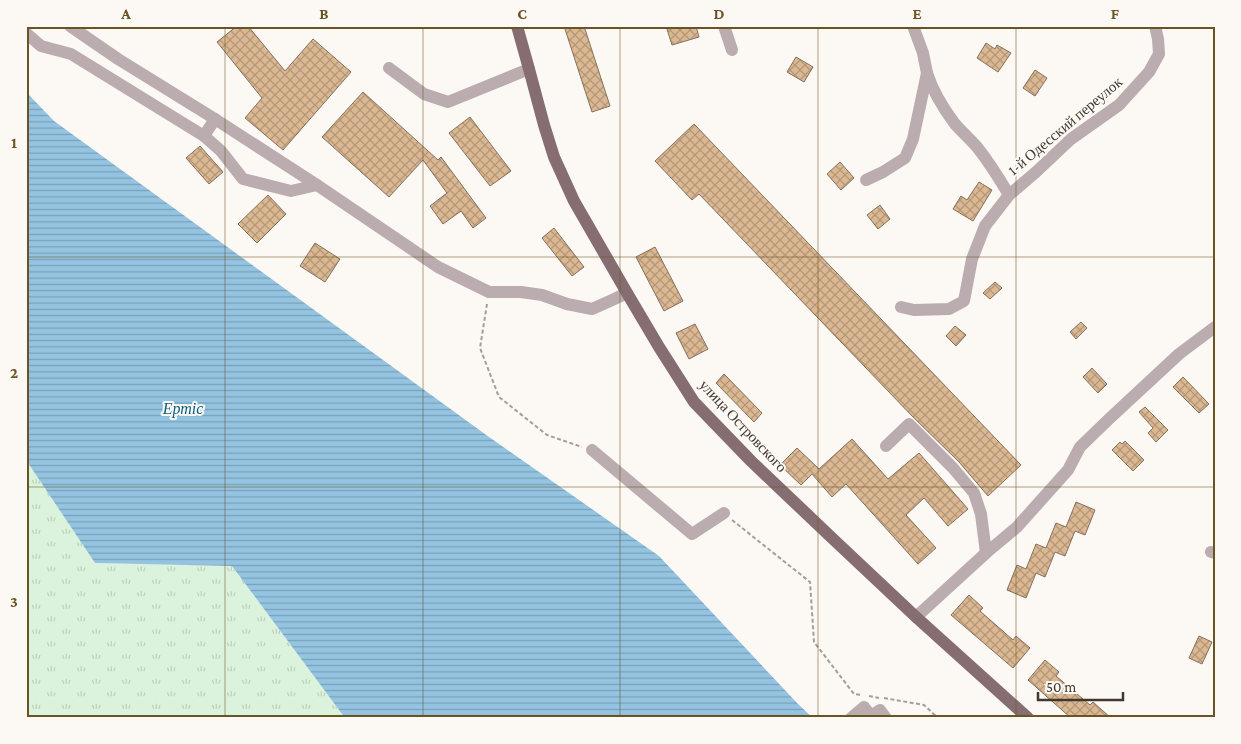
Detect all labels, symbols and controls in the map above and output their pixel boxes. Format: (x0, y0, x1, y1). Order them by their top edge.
text: A (120, 5, 131, 22)
text: B (319, 5, 329, 22)
text: C (517, 5, 527, 22)
text: D (713, 5, 725, 22)
text: E (912, 5, 922, 22)
text: F (1111, 5, 1120, 22)
street label: 1-й Одесский переулок (1005, 73, 1126, 178)
text: 1 (11, 134, 17, 151)
text: 2 (10, 364, 18, 381)
street label: улица Островского (696, 377, 790, 475)
water label: Ертіс (162, 400, 203, 418)
text: 3 (10, 593, 18, 610)
scale bar (1038, 669, 1124, 701)
text: 50 m (1046, 679, 1076, 695)

